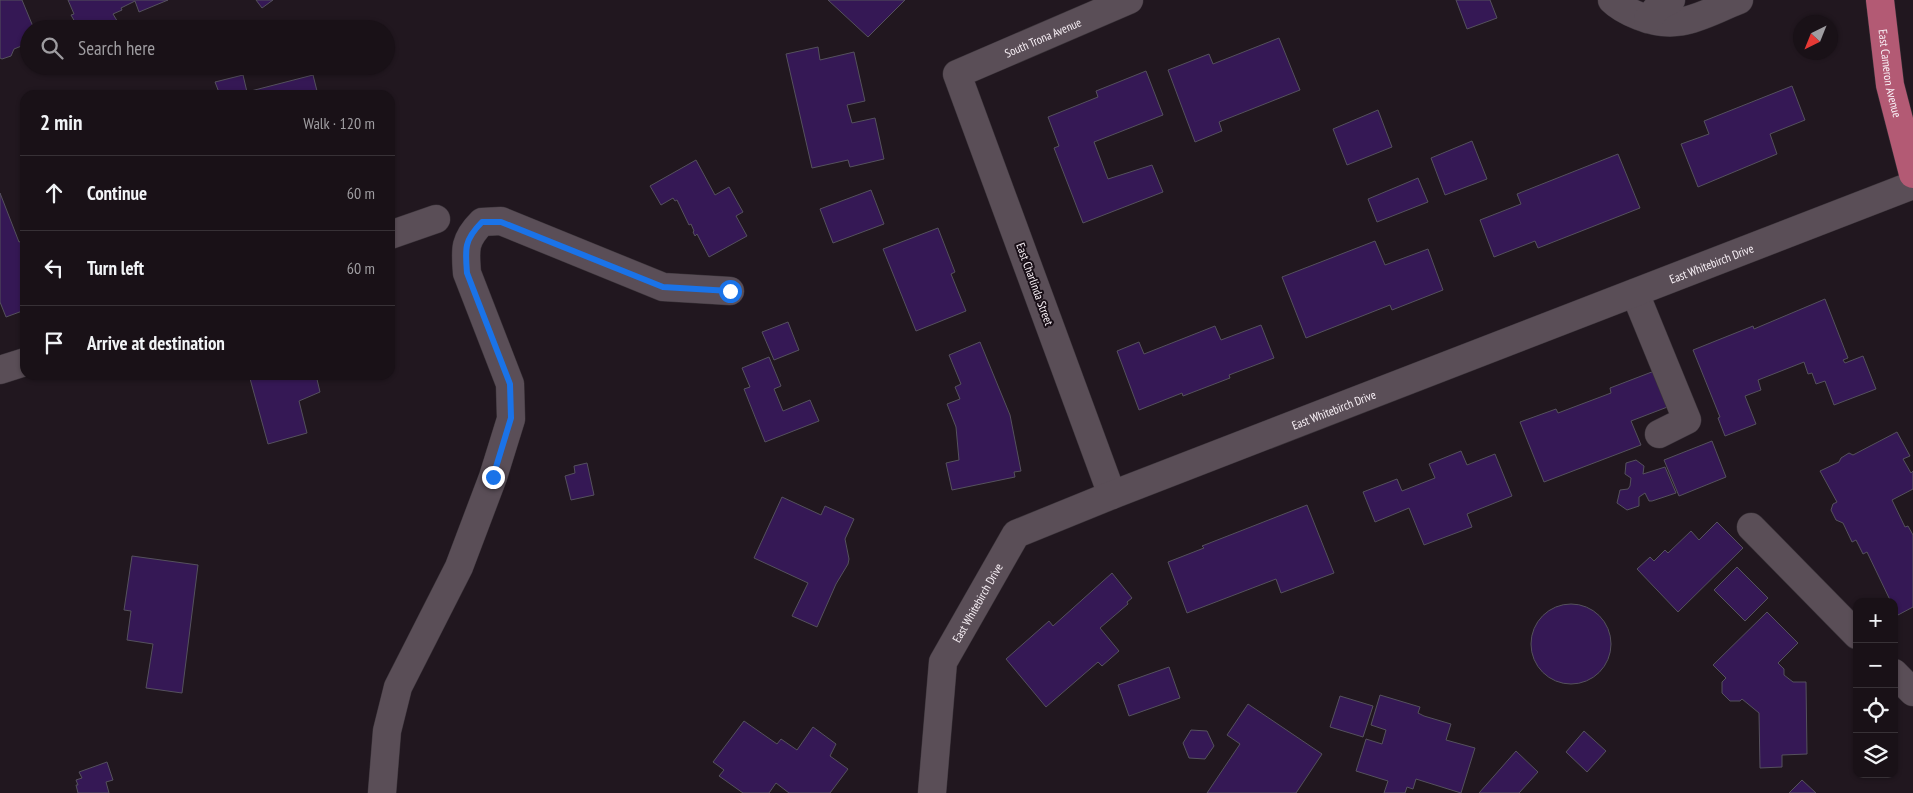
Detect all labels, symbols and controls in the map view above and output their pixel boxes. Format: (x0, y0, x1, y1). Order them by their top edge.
street label: South Trona Avenue (1002, 14, 1083, 60)
north arrow (1793, 15, 1838, 60)
search box (20, 20, 395, 75)
street label: East Cameron Avenue (1876, 28, 1906, 119)
icon: search (38, 34, 66, 62)
text: Search here (78, 36, 155, 60)
text: 2 min (40, 109, 82, 136)
text: Walk · 120 m (303, 113, 375, 133)
icon: ahead (40, 179, 68, 207)
text: Continue (87, 181, 147, 205)
text: 60 m (347, 183, 375, 203)
street label: East Whitebirch Drive (1667, 240, 1755, 286)
street label: East Charlinda Street (1013, 241, 1057, 328)
icon: left (40, 254, 68, 282)
text: Turn left (87, 256, 144, 280)
text: 60 m (347, 258, 375, 278)
route start (719, 280, 742, 303)
icon: arrive (40, 329, 68, 357)
text: Arrive at destination (87, 331, 225, 355)
street label: East Whitebirch Drive (1289, 386, 1378, 432)
route end (482, 466, 505, 489)
street label: East Whitebirch Drive (948, 560, 1006, 645)
map controls (1853, 598, 1898, 778)
button: + (1853, 598, 1898, 643)
button: − (1853, 643, 1898, 688)
button: locate (1853, 688, 1898, 733)
button: layers (1853, 733, 1898, 778)

